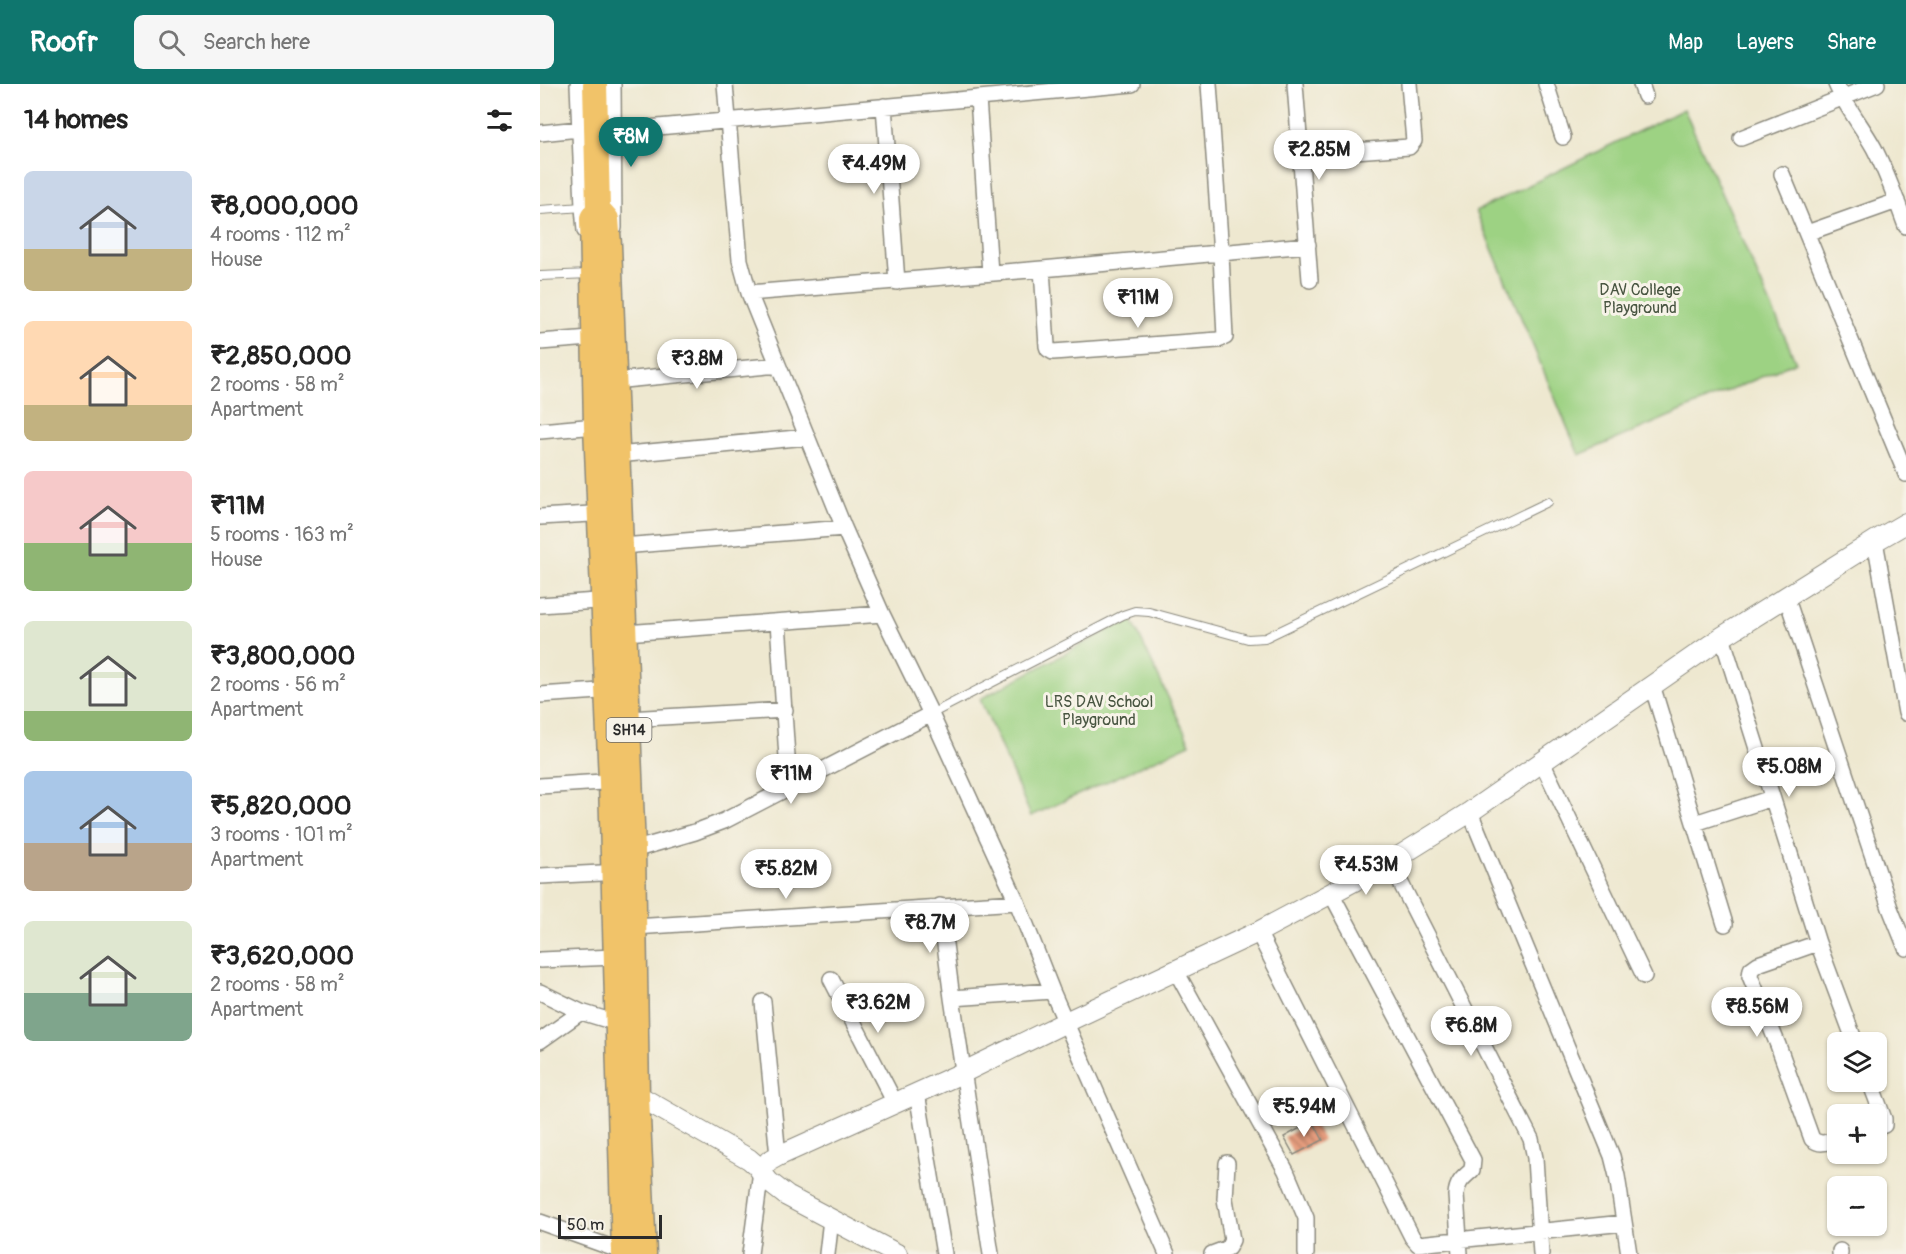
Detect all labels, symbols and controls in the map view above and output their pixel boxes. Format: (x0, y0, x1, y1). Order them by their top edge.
search box (134, 15, 554, 69)
text: Roofr (30, 25, 98, 60)
icon: search (155, 26, 188, 59)
text: Search here (203, 28, 310, 56)
text: Map (1668, 29, 1703, 56)
text: Layers (1736, 29, 1794, 56)
text: Share (1827, 29, 1876, 56)
text: 14 homes (24, 104, 128, 136)
icon: filters (483, 104, 516, 137)
pin: ₹8M (602, 117, 660, 168)
text: ₹8M (613, 124, 649, 149)
pin: ₹2.85M (1270, 130, 1368, 181)
text: ₹2.85M (1288, 137, 1350, 162)
pin: ₹4.49M (825, 144, 923, 195)
text: ₹4.49M (842, 151, 906, 176)
text: ₹8,000,000 (210, 190, 358, 222)
icon: home (72, 195, 144, 267)
text: 4 rooms · 112 m² (210, 222, 351, 247)
text: House (210, 247, 262, 272)
pin: ₹11M (1102, 278, 1174, 329)
park label: DAV College Playground (1599, 280, 1681, 318)
text: ₹11M (1117, 285, 1159, 310)
pin: ₹3.8M (655, 339, 739, 390)
text: ₹2,850,000 (210, 340, 352, 372)
icon: home (72, 345, 144, 417)
text: ₹3.8M (671, 346, 723, 371)
text: 2 rooms · 58 m² (210, 372, 345, 397)
text: Apartment (210, 397, 303, 422)
text: ₹11M (210, 490, 265, 522)
icon: home (72, 495, 144, 567)
text: 5 rooms · 163 m² (210, 522, 354, 547)
text: House (210, 547, 262, 572)
text: ₹3,800,000 (210, 640, 355, 672)
icon: home (72, 645, 144, 717)
text: 2 rooms · 56 m² (210, 672, 346, 697)
park label: LRS DAV School Playground (1045, 692, 1153, 730)
text: Apartment (210, 697, 303, 722)
road number: SH14 (606, 718, 652, 742)
pin: ₹5.08M (1740, 747, 1838, 798)
pin: ₹11M (755, 754, 827, 805)
text: ₹5.08M (1756, 754, 1822, 779)
text: ₹11M (770, 761, 812, 786)
text: ₹5,820,000 (210, 790, 352, 822)
icon: home (72, 795, 144, 867)
text: 3 rooms · 101 m² (210, 822, 353, 847)
pin: ₹4.53M (1317, 845, 1415, 896)
text: Apartment (210, 847, 303, 872)
pin: ₹5.82M (737, 849, 835, 900)
text: ₹4.53M (1334, 852, 1398, 877)
text: ₹5.82M (755, 856, 817, 881)
pin: ₹8.7M (888, 903, 972, 954)
text: ₹8.7M (904, 910, 956, 935)
text: ₹3,620,000 (210, 940, 354, 972)
icon: home (72, 945, 144, 1017)
text: 2 rooms · 58 m² (210, 972, 345, 997)
pin: ₹3.62M (829, 983, 927, 1034)
pin: ₹8.56M (1708, 987, 1806, 1038)
text: ₹3.62M (846, 990, 910, 1015)
text: ₹8.56M (1725, 994, 1789, 1019)
text: Apartment (210, 997, 303, 1022)
pin: ₹6.8M (1429, 1006, 1513, 1057)
text: ₹6.8M (1445, 1013, 1497, 1038)
map controls (1827, 1032, 1887, 1236)
button: layers (1827, 1032, 1887, 1092)
pin: ₹5.94M (1255, 1087, 1353, 1138)
text: ₹5.94M (1272, 1094, 1336, 1119)
button: + (1827, 1104, 1887, 1164)
button: − (1827, 1176, 1887, 1236)
scale bar (558, 1212, 662, 1240)
text: 50 m (567, 1215, 604, 1235)

